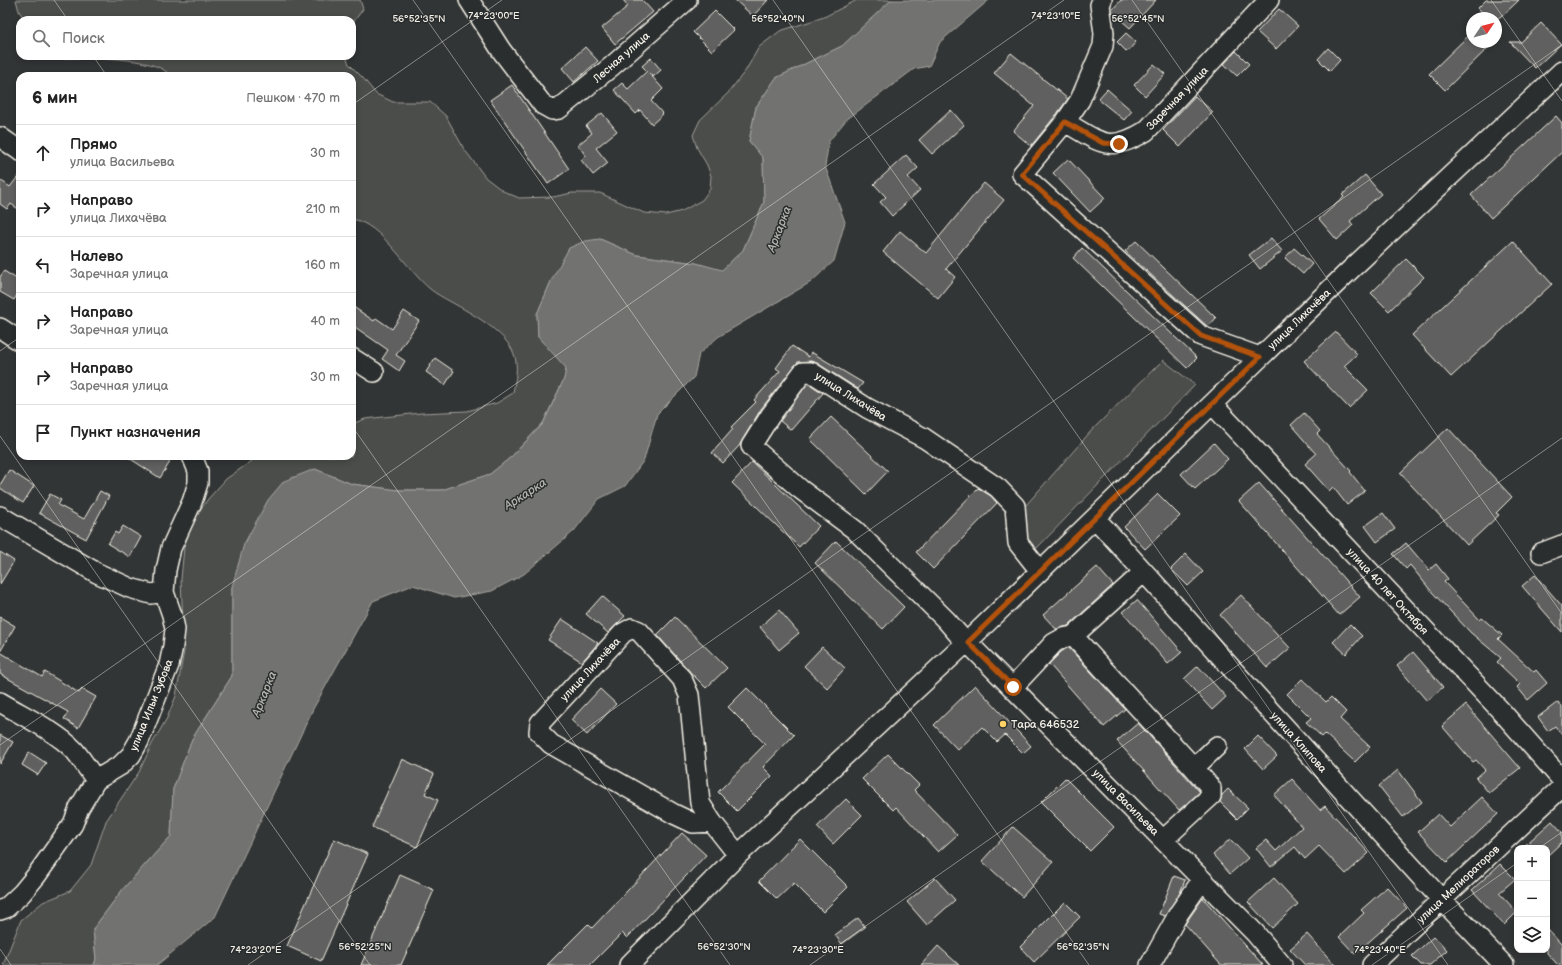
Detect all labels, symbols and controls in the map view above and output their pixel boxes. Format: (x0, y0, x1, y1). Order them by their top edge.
text: 74°23'00"E (468, 10, 520, 22)
text: 74°23'10"E (1031, 10, 1081, 22)
north arrow (1466, 12, 1502, 48)
text: 56°52'35"N (392, 13, 446, 25)
text: 56°52'40"N (751, 13, 805, 25)
text: 56°52'45"N (1111, 13, 1165, 25)
search box (16, 16, 356, 60)
icon: search (30, 27, 52, 49)
text: Поиск (62, 29, 105, 48)
street label: Лесная улица (590, 29, 653, 86)
street label: Заречная улица (1144, 64, 1211, 133)
text: 6 мин (32, 88, 78, 108)
text: Пешком · 470 m (246, 90, 340, 106)
text: Прямо (70, 135, 117, 154)
route end (1110, 135, 1128, 153)
icon: ahead (32, 142, 54, 164)
text: 30 m (310, 145, 340, 161)
text: улица Васильева (70, 154, 175, 170)
text: Направо (70, 191, 133, 210)
icon: right (32, 198, 54, 220)
text: 210 m (306, 201, 340, 217)
water label: Аркарка (764, 204, 795, 255)
text: улица Лихачёва (70, 210, 167, 226)
text: Налево (70, 247, 123, 266)
icon: left (32, 254, 54, 276)
text: 160 m (305, 257, 340, 273)
text: Заречная улица (70, 266, 168, 282)
street label: улица Лихачёва (1265, 286, 1334, 352)
text: Направо (70, 303, 133, 322)
icon: right (32, 310, 54, 332)
text: 40 m (310, 313, 340, 329)
text: Заречная улица (70, 322, 168, 338)
text: Направо (70, 359, 133, 378)
icon: right (32, 366, 54, 388)
text: 30 m (310, 369, 340, 385)
street label: улица Лихачёва (813, 369, 889, 424)
text: Заречная улица (70, 378, 168, 394)
icon: arrive (32, 422, 54, 444)
text: Пункт назначения (70, 423, 201, 442)
water label: Аркарка (500, 475, 549, 514)
street label: улица 40 лет Октября (1344, 545, 1431, 637)
street label: улица Лихачёва (558, 635, 623, 704)
street label: улица Ильи Зубова (127, 657, 176, 753)
water label: Аркарка (248, 669, 280, 720)
route start (1004, 678, 1022, 696)
street label: улица Клипова (1268, 709, 1330, 776)
place label: Тара 646532 (1011, 718, 1080, 731)
marker: Тара 646532 (998, 719, 1008, 729)
street label: улица Васильева (1090, 766, 1162, 839)
street label: улица Мелиораторов (1414, 843, 1502, 926)
map controls (1514, 845, 1550, 953)
button: + (1514, 845, 1550, 881)
button: − (1514, 881, 1550, 917)
button: layers (1514, 917, 1550, 953)
text: 56°52'25"N (339, 941, 392, 953)
text: 56°52'30"N (697, 941, 751, 953)
text: 56°52'35"N (1056, 941, 1110, 953)
text: 74°23'20"E (230, 944, 282, 956)
text: 74°23'30"E (792, 944, 844, 956)
text: 74°23'40"E (1354, 944, 1406, 956)

